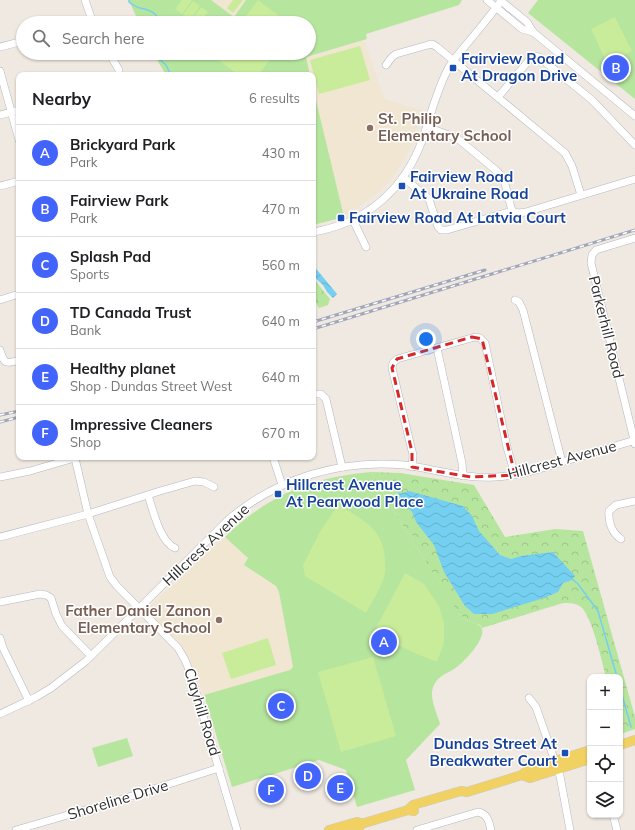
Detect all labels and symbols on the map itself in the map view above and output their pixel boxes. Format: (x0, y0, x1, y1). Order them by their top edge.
place label: Fairview Road At Dragon Drive (461, 49, 577, 85)
pin: B (603, 53, 629, 83)
marker: Fairview Road At Dragon Drive (448, 63, 458, 73)
place label: St. Philip Elementary School (378, 109, 511, 145)
marker: St. Philip Elementary School (365, 123, 375, 133)
place label: Fairview Road At Ukraine Road (410, 167, 528, 203)
marker: Fairview Road At Ukraine Road (397, 181, 407, 191)
place label: Fairview Road At Latvia Court (349, 208, 566, 227)
marker: Fairview Road At Latvia Court (336, 213, 346, 223)
street label: Parkerhill Road (585, 274, 628, 380)
your location (416, 329, 436, 349)
street label: Hillcrest Avenue (505, 436, 618, 483)
place label: Hillcrest Avenue At Pearwood Place (286, 475, 423, 511)
marker: Hillcrest Avenue At Pearwood Place (273, 489, 283, 499)
street label: Hillcrest Avenue (158, 500, 253, 590)
place label: Father Daniel Zanon Elementary School (65, 601, 211, 637)
marker: Father Daniel Zanon Elementary School (214, 615, 224, 625)
pin: A (371, 627, 397, 657)
street label: Clayhill Road (180, 666, 225, 758)
pin: C (268, 691, 294, 721)
place label: Dundas Street At Breakwater Court (430, 734, 557, 770)
marker: Dundas Street At Breakwater Court (560, 748, 570, 758)
pin: D (295, 761, 321, 791)
pin: E (327, 773, 353, 803)
street label: Shoreline Drive (65, 775, 171, 824)
pin: F (258, 775, 284, 805)

